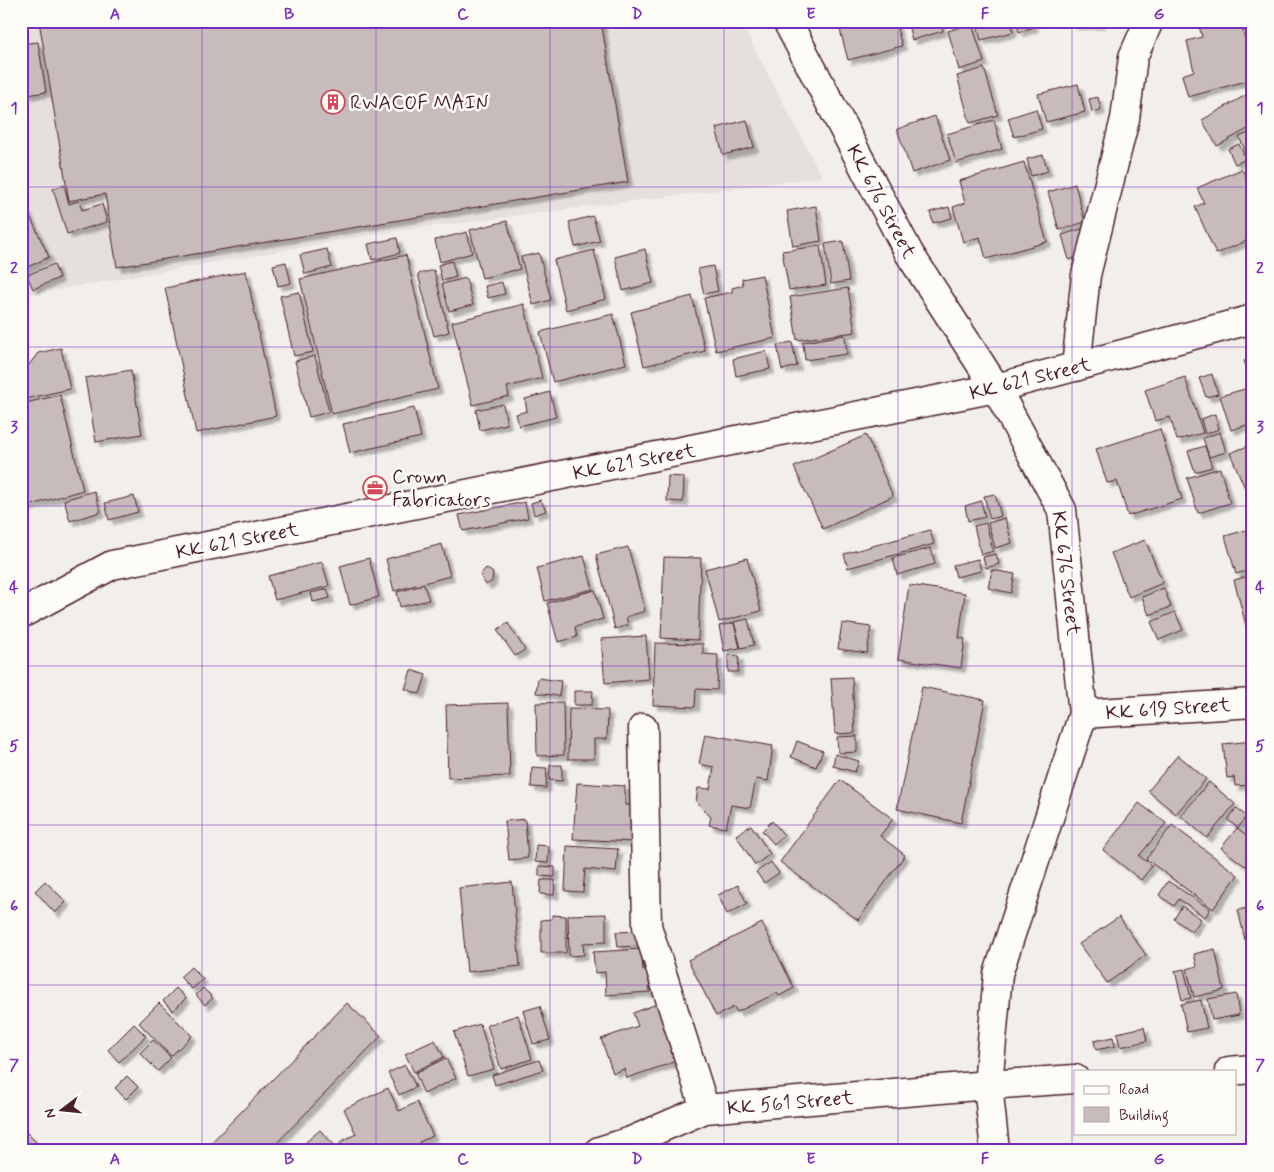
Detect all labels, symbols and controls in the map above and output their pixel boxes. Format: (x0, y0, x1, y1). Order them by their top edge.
text: A (110, 4, 120, 25)
text: B (284, 4, 294, 25)
text: C (457, 4, 469, 25)
text: D (631, 4, 643, 25)
text: E (806, 4, 816, 25)
text: F (981, 4, 990, 25)
text: G (1154, 4, 1165, 25)
building icon: RWACOF MAIN (320, 89, 346, 115)
place label: RWACOF MAIN (350, 90, 488, 117)
text: 1 (10, 98, 18, 119)
text: 1 (1256, 98, 1264, 119)
street label: KK 676 Street (839, 140, 922, 264)
text: 2 (10, 258, 18, 279)
text: 2 (1256, 258, 1264, 279)
street label: KK 621 Street (967, 351, 1094, 408)
text: 3 (10, 417, 18, 438)
text: 3 (1256, 417, 1264, 438)
street label: KK 621 Street (571, 437, 698, 488)
place label: Crown Fabricators (392, 464, 491, 514)
office icon: Crown Fabricators (362, 475, 388, 501)
street label: KK 676 Street (1044, 509, 1087, 637)
street label: KK 621 Street (174, 516, 301, 567)
text: 4 (9, 577, 19, 598)
text: 4 (1255, 577, 1265, 598)
street label: KK 619 Street (1105, 692, 1232, 727)
text: 5 (9, 736, 19, 757)
text: 5 (1255, 736, 1265, 757)
text: 6 (10, 896, 18, 917)
text: 6 (1256, 896, 1264, 917)
text: 7 (9, 1055, 19, 1076)
text: 7 (1255, 1055, 1265, 1076)
legend (1074, 1070, 1236, 1134)
text: Road (1119, 1080, 1149, 1100)
north arrow (38, 1084, 88, 1134)
street label: KK 561 Street (726, 1085, 855, 1122)
text: N (41, 1106, 60, 1120)
text: Building (1119, 1106, 1169, 1127)
text: A (110, 1149, 120, 1170)
text: B (284, 1149, 294, 1170)
text: C (457, 1149, 469, 1170)
text: D (631, 1149, 643, 1170)
text: E (806, 1149, 816, 1170)
text: F (981, 1149, 990, 1170)
text: G (1154, 1149, 1165, 1170)

